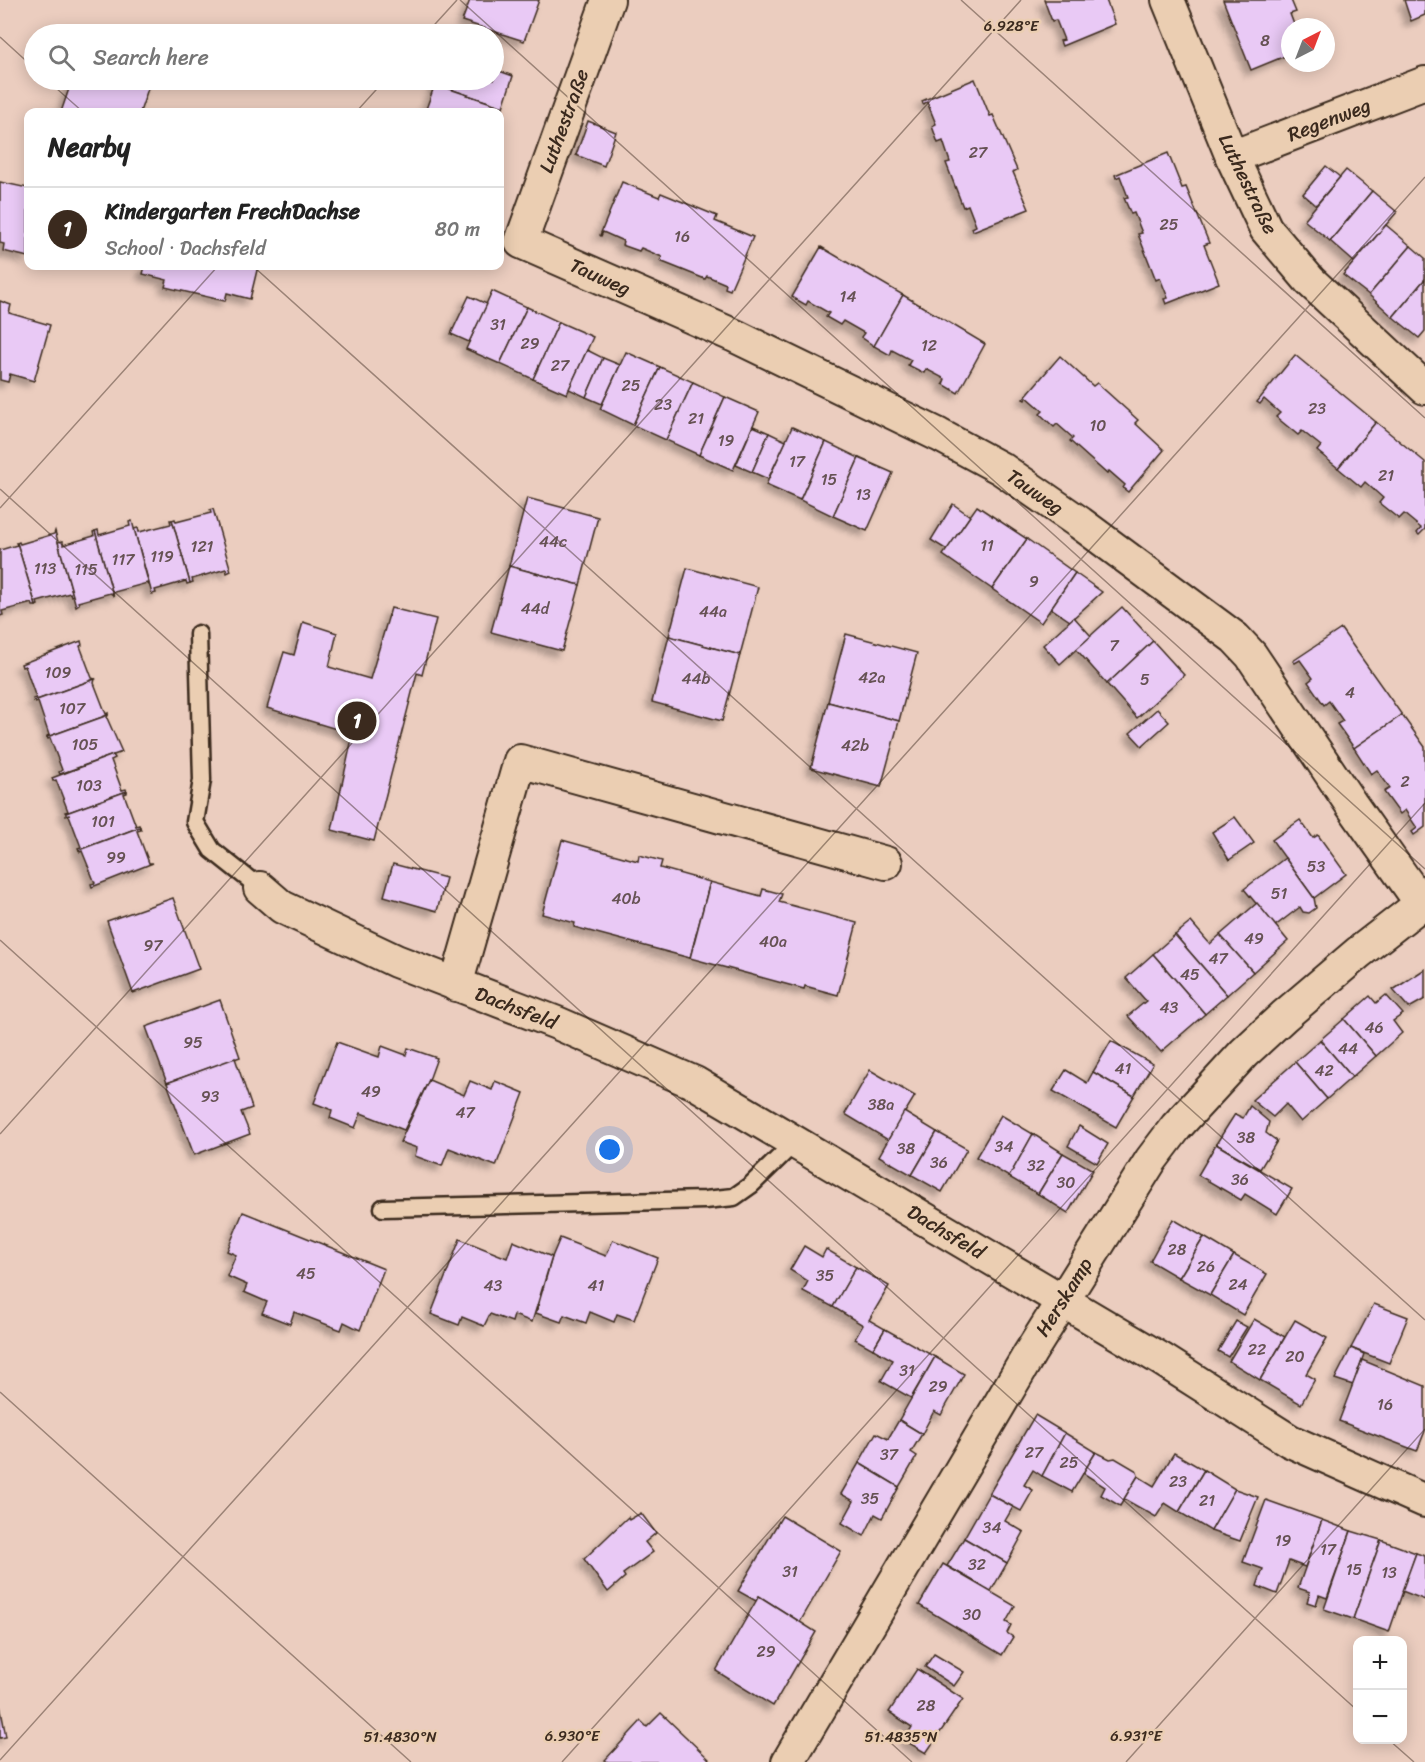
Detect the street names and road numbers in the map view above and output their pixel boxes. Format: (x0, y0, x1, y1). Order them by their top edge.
street label: Luthestraße (529, 64, 599, 178)
street label: Regenweg (1282, 88, 1376, 152)
street label: Luthestraße (1208, 127, 1288, 241)
street label: Tauweg (564, 248, 636, 306)
street label: Tauweg (999, 459, 1071, 525)
street label: Dachsfeld (470, 976, 564, 1040)
street label: Dachsfeld (900, 1195, 993, 1270)
street label: Herskamp (1026, 1250, 1103, 1344)

